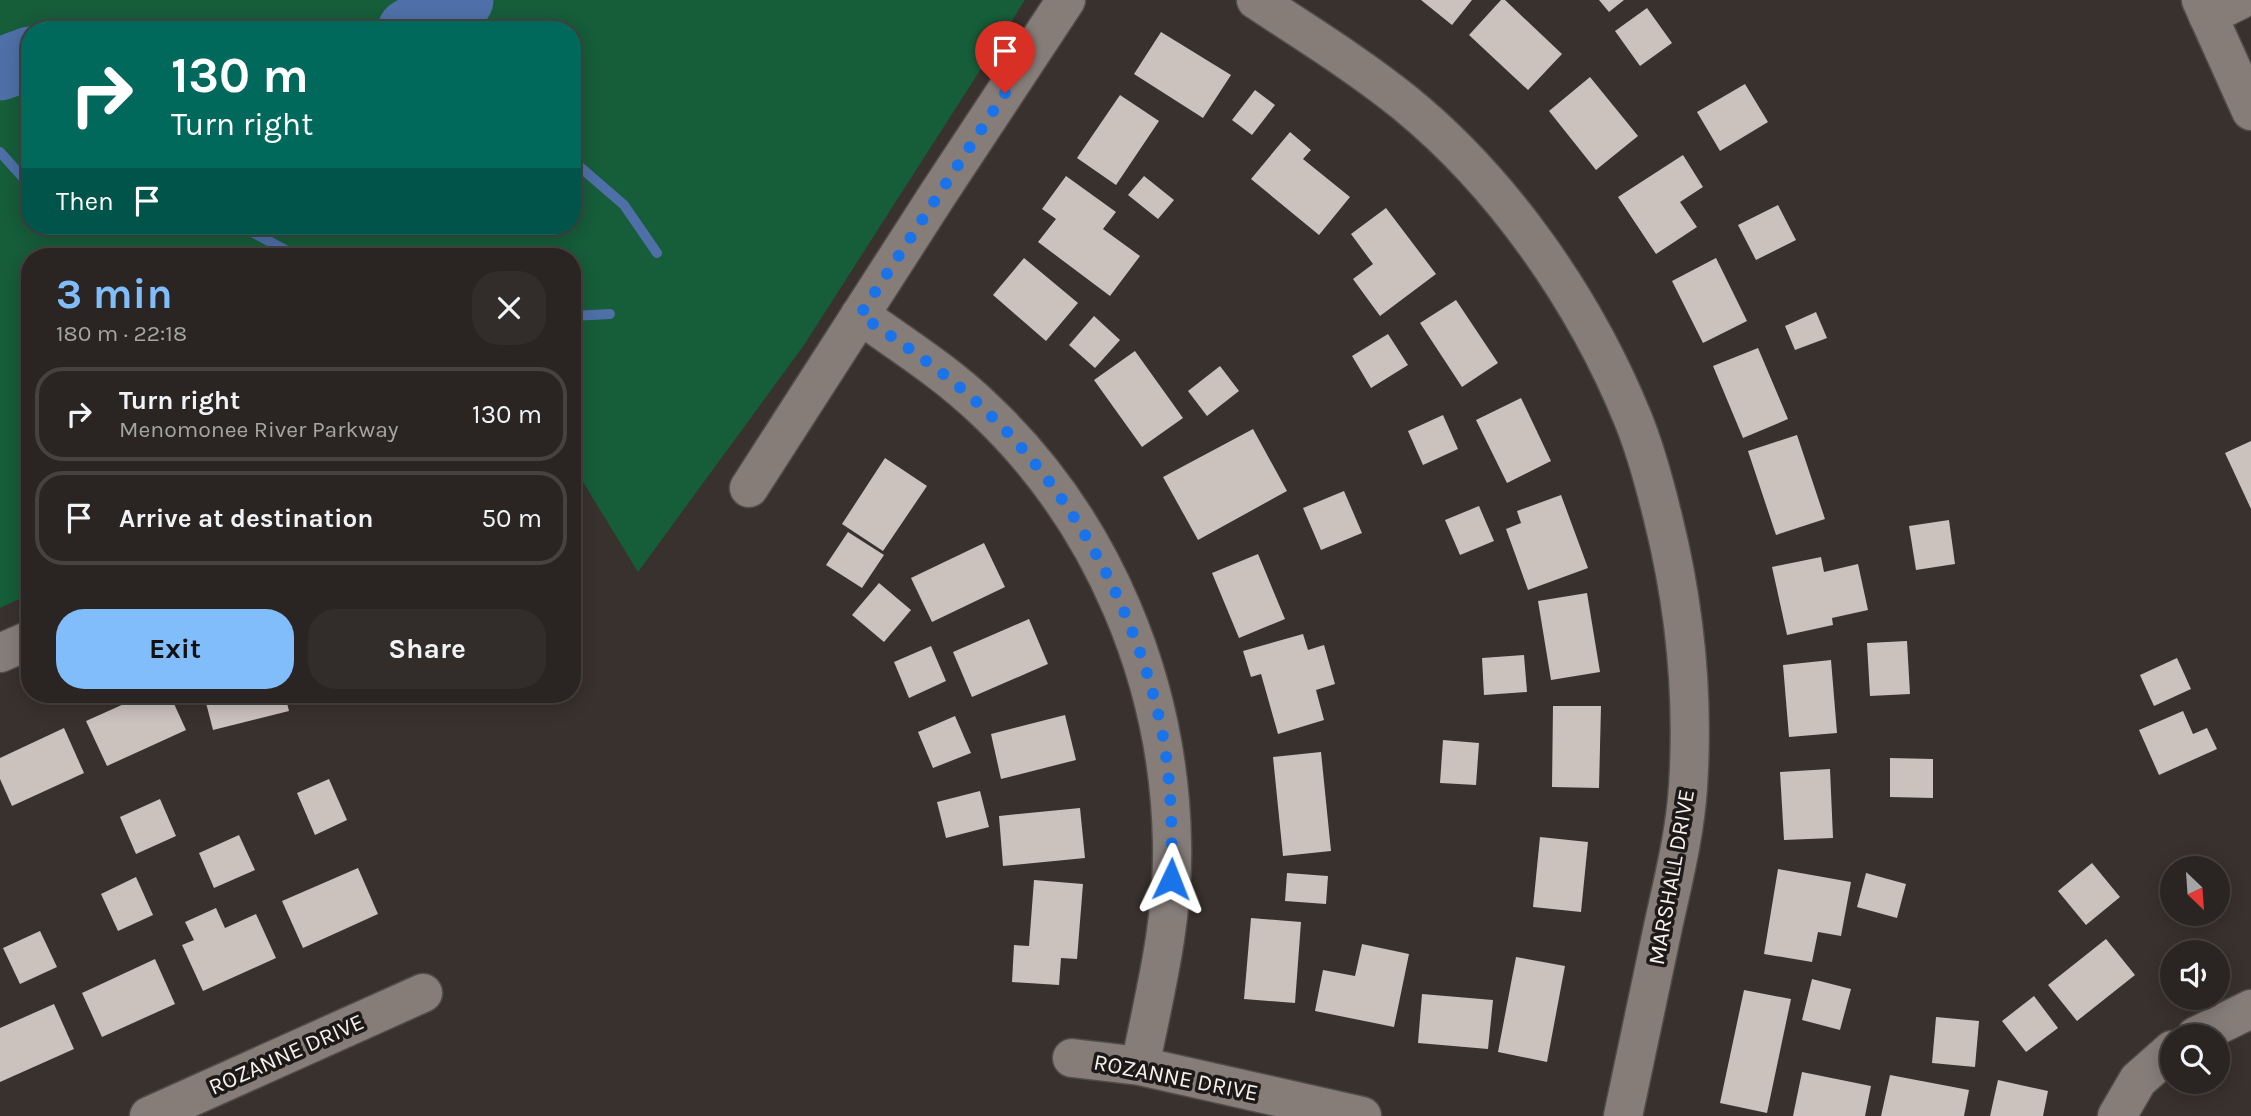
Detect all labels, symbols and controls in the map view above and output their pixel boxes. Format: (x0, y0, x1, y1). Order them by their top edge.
pin (975, 21, 1035, 93)
icon: arrive (986, 32, 1024, 70)
text: 130 m (171, 47, 309, 104)
icon: right (56, 49, 147, 140)
text: Turn right (171, 106, 313, 143)
icon: arrive (128, 182, 166, 220)
text: Then (56, 186, 114, 217)
text: 3 min (56, 269, 173, 319)
button: close (472, 271, 546, 345)
text: 180 m · 22:18 (56, 320, 187, 347)
text: Turn right (119, 385, 240, 416)
icon: right (60, 395, 98, 433)
text: 130 m (472, 399, 542, 430)
text: Menomonee River Parkway (119, 416, 399, 443)
icon: arrive (60, 499, 98, 537)
text: Arrive at destination (119, 503, 373, 534)
text: 50 m (481, 503, 542, 534)
button: Exit (56, 609, 294, 689)
button: Share (308, 609, 546, 689)
street label: MARSHALL DRIVE (1643, 787, 1700, 967)
position arrow (1134, 842, 1208, 916)
north arrow (2160, 856, 2230, 926)
map controls (2160, 856, 2230, 1094)
button: sound (2160, 940, 2230, 1010)
street label: ROZANNE DRIVE (204, 1008, 368, 1101)
button: search (2160, 1024, 2230, 1094)
street label: ROZANNE DRIVE (1091, 1048, 1261, 1107)

